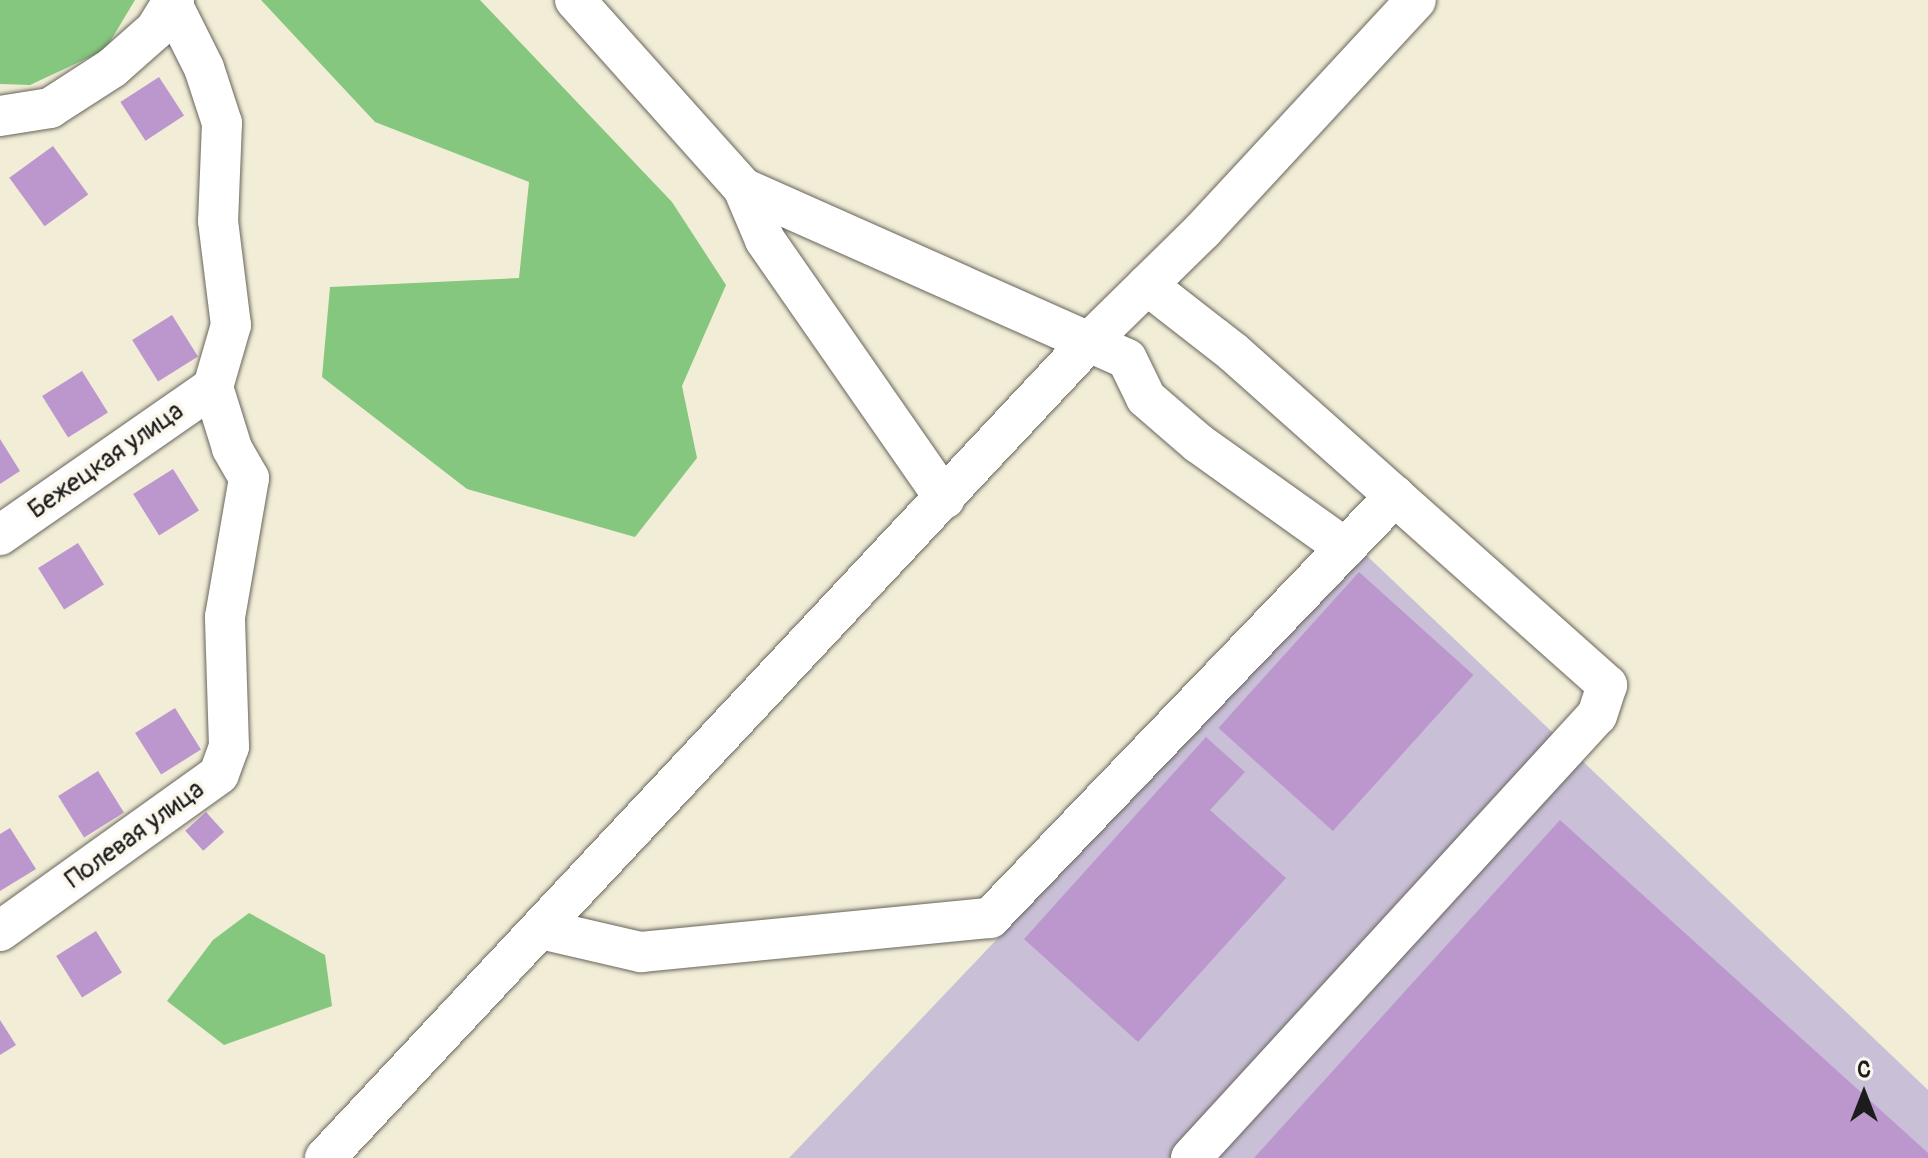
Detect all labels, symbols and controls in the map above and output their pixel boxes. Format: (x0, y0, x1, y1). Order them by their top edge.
street label: Бежецкая улица (22, 396, 190, 526)
street label: Полевая улица (60, 774, 210, 896)
north arrow (1824, 1054, 1904, 1134)
text: С (1857, 1056, 1871, 1084)

